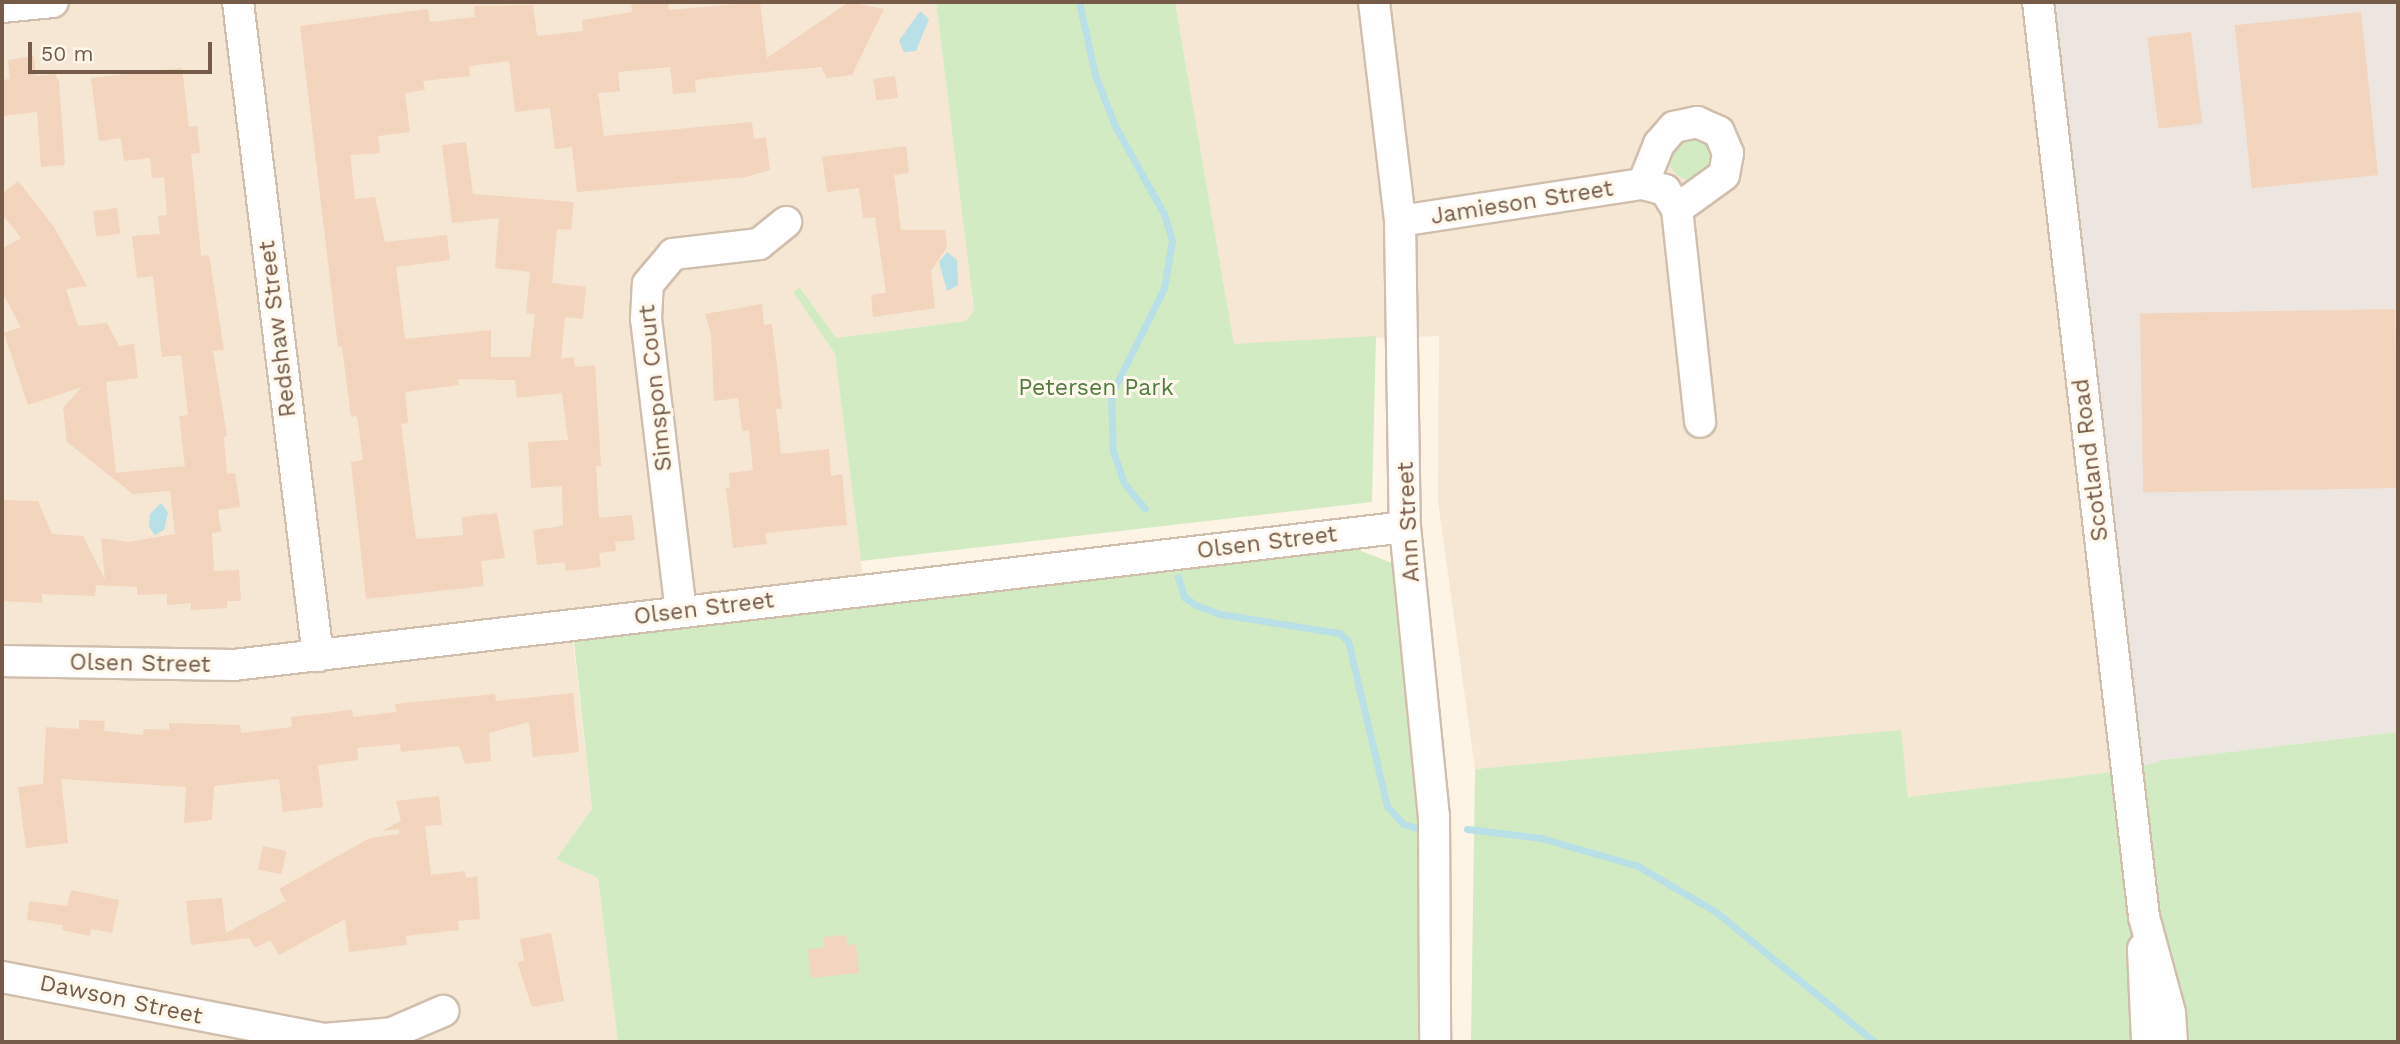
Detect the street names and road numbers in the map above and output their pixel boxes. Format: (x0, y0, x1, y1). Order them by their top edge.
street label: Jamieson Street (1429, 175, 1615, 231)
street label: Redshaw Street (253, 239, 303, 419)
street label: Simspon Court (634, 303, 678, 473)
street label: Scotland Road (2067, 377, 2115, 543)
street label: Ann Street (1392, 461, 1426, 583)
street label: Olsen Street (1195, 521, 1339, 565)
street label: Olsen Street (632, 587, 776, 631)
street label: Olsen Street (69, 649, 211, 679)
street label: Dawson Street (37, 969, 205, 1031)

